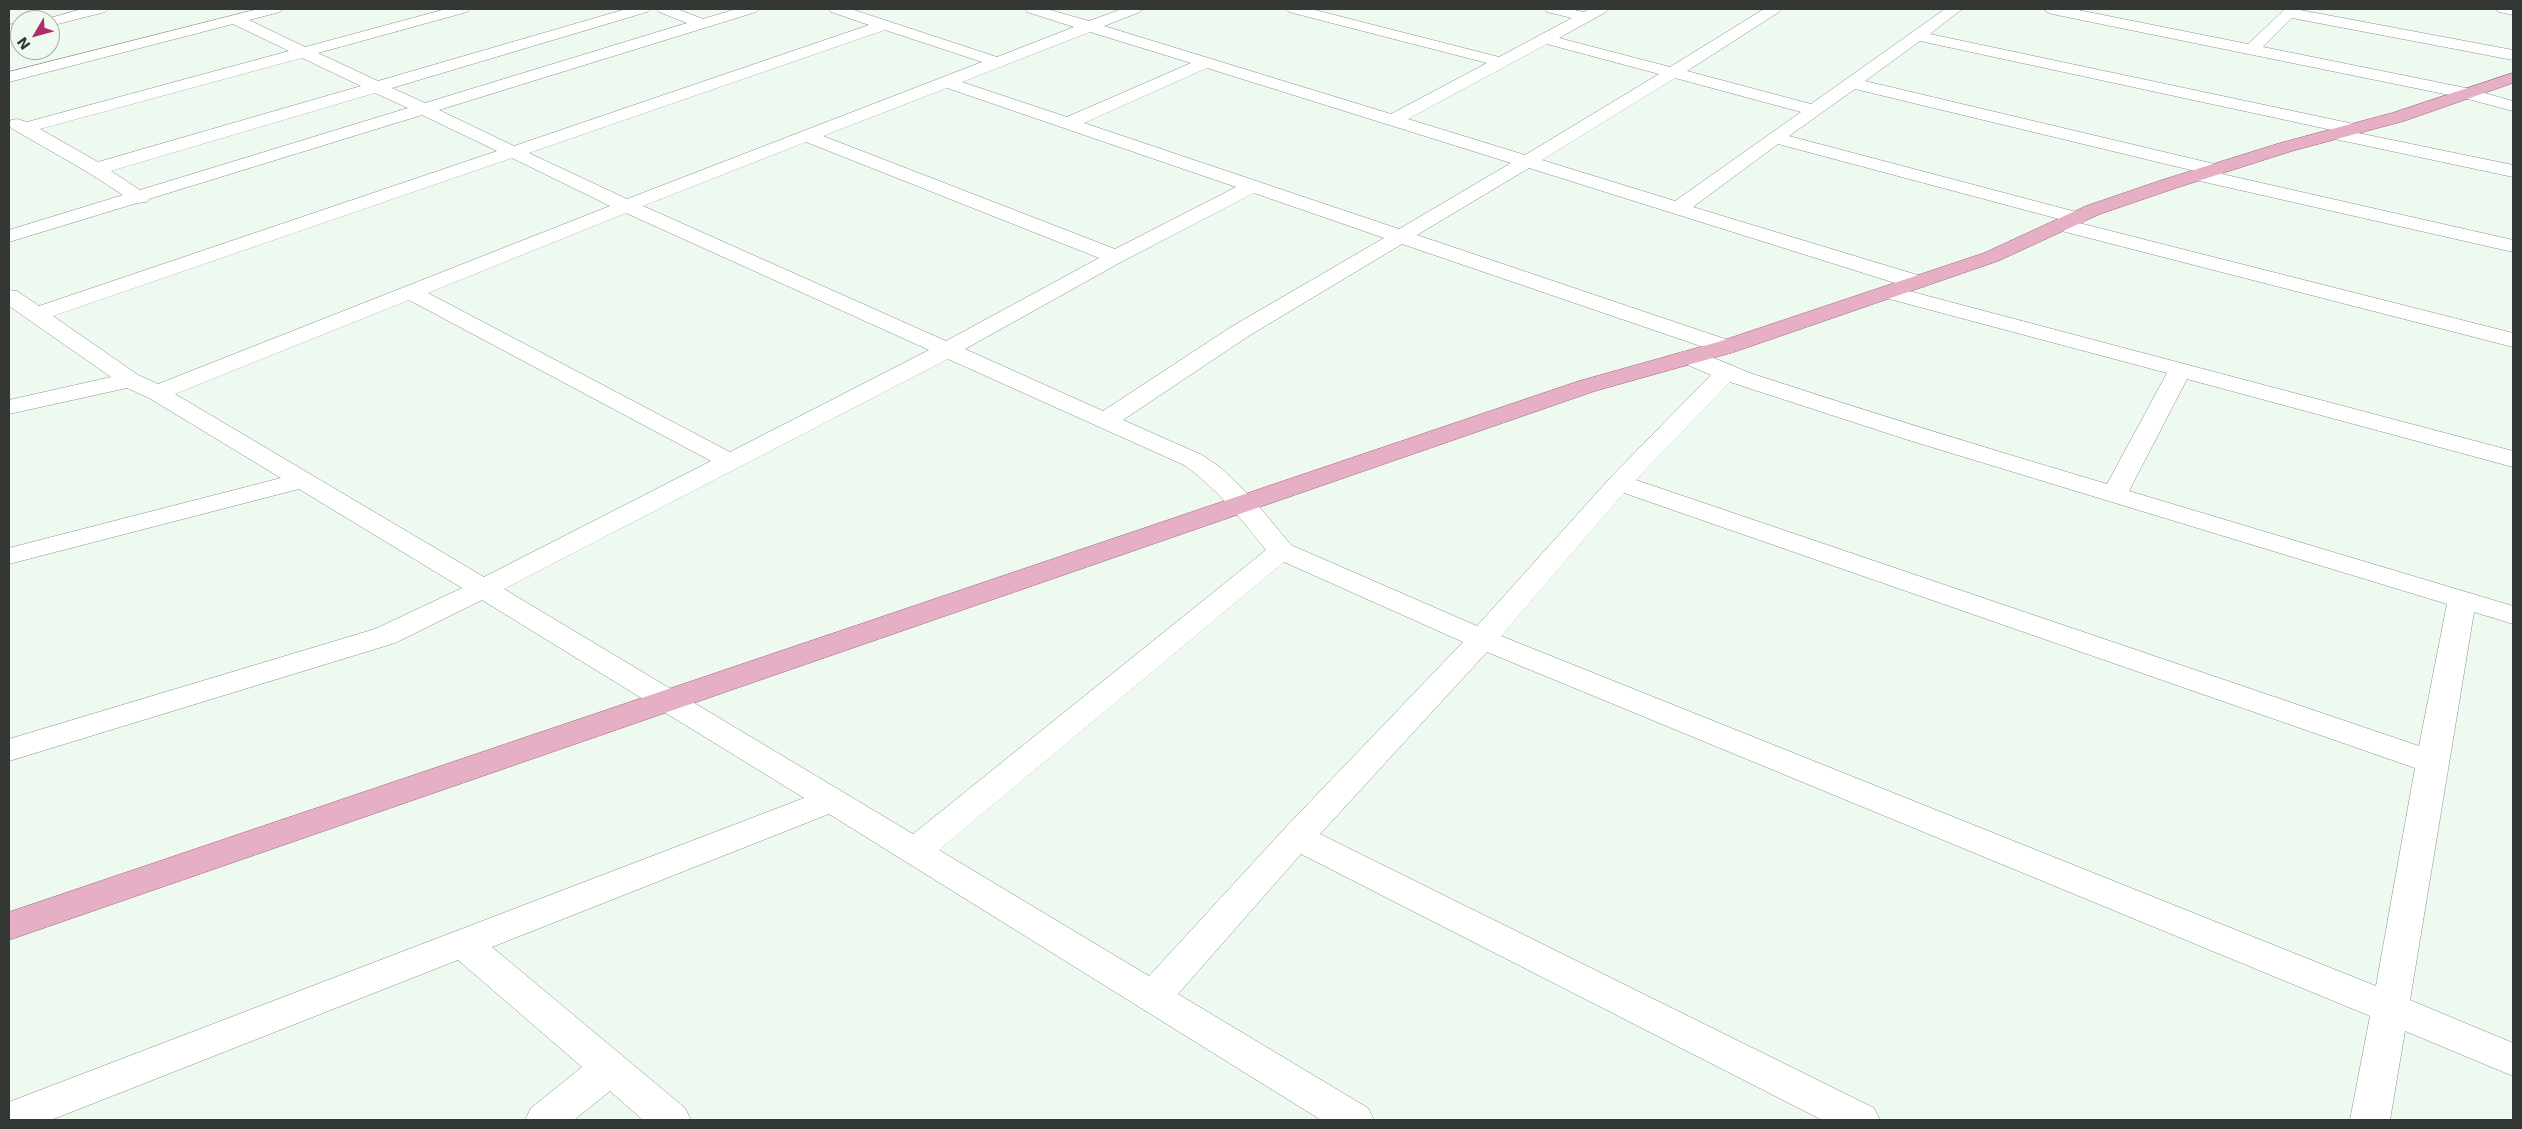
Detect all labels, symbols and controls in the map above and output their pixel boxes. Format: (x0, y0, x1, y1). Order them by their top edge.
north arrow (10, 10, 60, 60)
text: N (14, 34, 34, 53)

